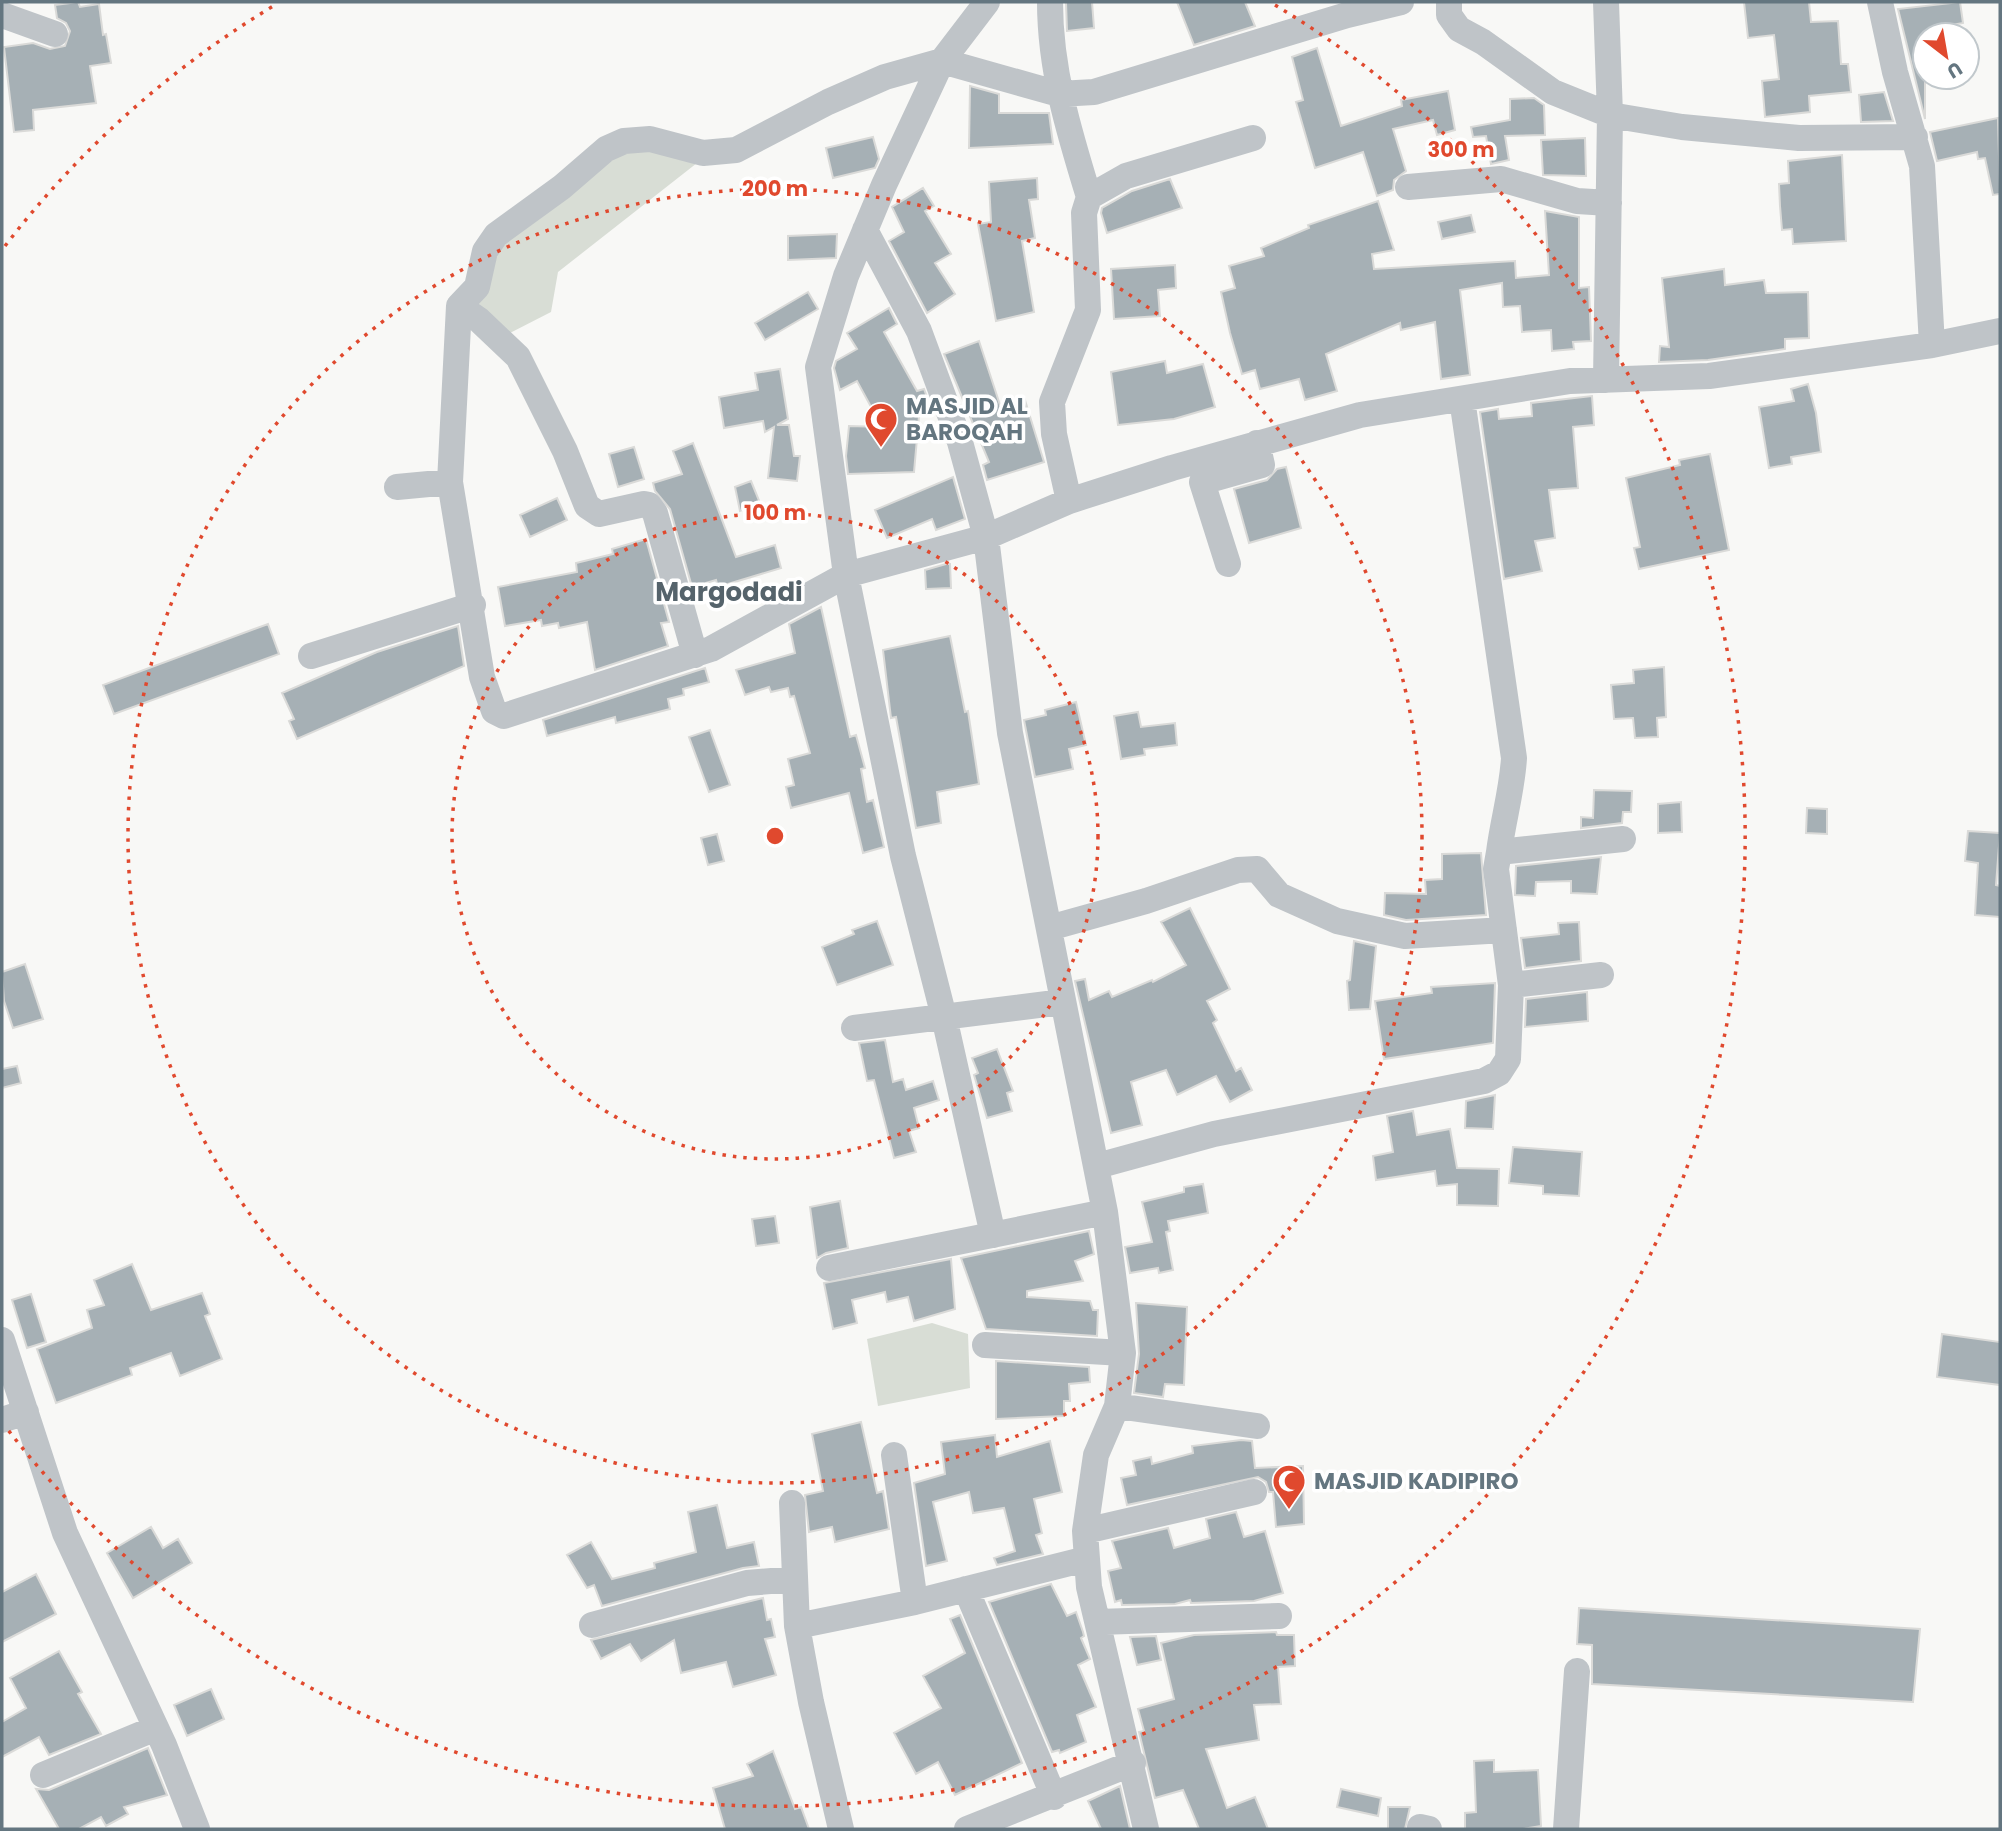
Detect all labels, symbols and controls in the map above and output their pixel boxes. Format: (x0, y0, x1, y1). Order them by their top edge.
north arrow (1911, 21, 1981, 91)
text: U (1942, 55, 1967, 85)
text: 300 m (1428, 135, 1494, 164)
text: 200 m (742, 174, 808, 203)
place label: MASJID AL BAROQAH (906, 390, 1028, 448)
mosque icon: MASJID AL BAROQAH (862, 400, 900, 449)
text: 100 m (744, 498, 806, 527)
district label: Margodadi (655, 574, 803, 610)
centre of rings (763, 824, 787, 848)
mosque icon: MASJID KADIPIRO (1270, 1462, 1308, 1511)
place label: MASJID KADIPIRO (1314, 1465, 1519, 1497)

